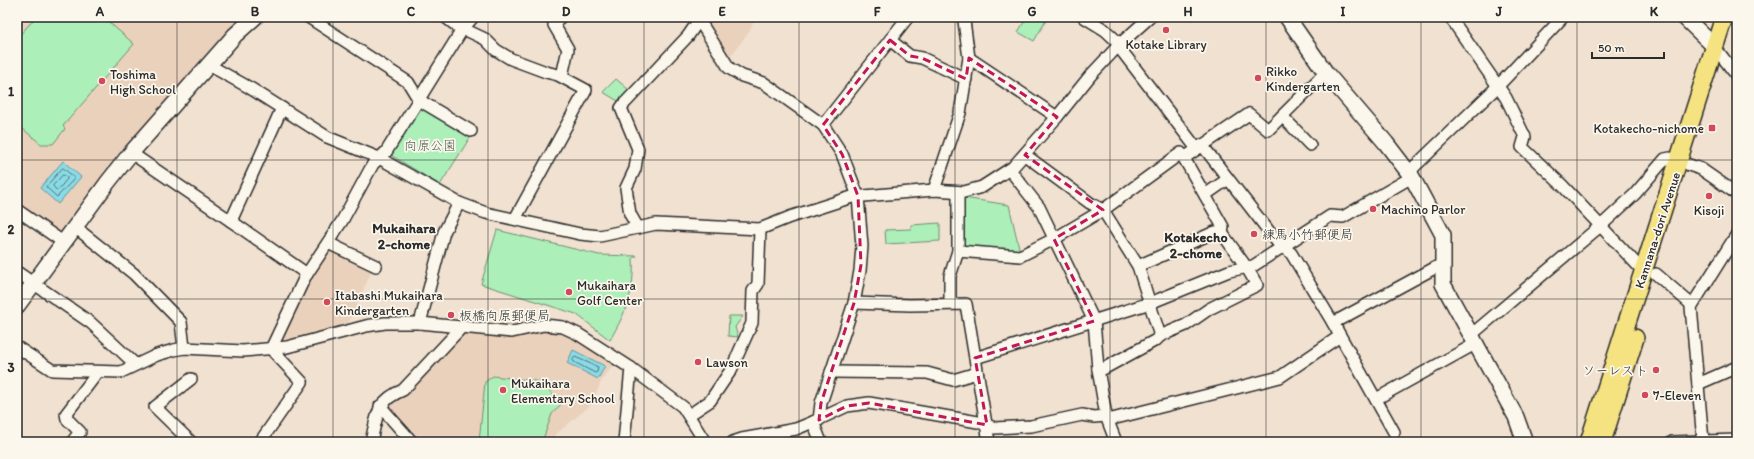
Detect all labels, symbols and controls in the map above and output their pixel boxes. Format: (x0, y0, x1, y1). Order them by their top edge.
text: A (95, 4, 105, 19)
text: B (251, 4, 260, 19)
text: C (407, 4, 416, 19)
text: D (562, 4, 571, 19)
text: E (718, 4, 726, 19)
text: F (874, 4, 881, 19)
text: G (1028, 4, 1037, 19)
text: H (1184, 4, 1193, 19)
text: I (1341, 4, 1346, 19)
text: J (1495, 4, 1503, 19)
text: K (1650, 4, 1659, 19)
marker: Kotake Library (1161, 25, 1171, 35)
scale bar (1592, 34, 1664, 60)
place label: Kotake Library (1125, 37, 1207, 52)
text: 50 m (1598, 41, 1624, 55)
place label: Rikko Kindergarten (1266, 64, 1341, 94)
place label: Toshima High School (110, 67, 176, 97)
marker: Rikko Kindergarten (1253, 73, 1263, 83)
marker: Toshima High School (97, 76, 107, 86)
text: 1 (8, 84, 14, 99)
place label: Kotakecho-nichome (1593, 121, 1704, 136)
marker: Kotakecho-nichome (1707, 123, 1717, 133)
park label: 向原公園 (404, 138, 456, 153)
street label: Kannana-dori Avenue (1632, 170, 1683, 290)
marker: Kisoji (1704, 191, 1714, 201)
place label: Machino Parlor (1381, 202, 1466, 217)
place label: Kisoji (1694, 203, 1724, 218)
marker: Machino Parlor (1368, 204, 1378, 214)
district label: Mukaihara 2-chome (372, 220, 436, 253)
text: 2 (8, 222, 15, 237)
place label: 練馬小竹郵便局 (1262, 227, 1353, 242)
district label: Kotakecho 2-chome (1164, 229, 1228, 262)
marker: 練馬小竹郵便局 (1249, 229, 1259, 239)
place label: Mukaihara Golf Center (577, 278, 642, 308)
marker: Mukaihara Golf Center (564, 287, 574, 297)
place label: Itabashi Mukaihara Kindergarten (335, 288, 443, 318)
marker: Itabashi Mukaihara Kindergarten (322, 297, 332, 307)
place label: 板橋向原郵便局 (459, 308, 550, 323)
marker: 板橋向原郵便局 (446, 310, 456, 320)
place label: Lawson (706, 355, 749, 370)
marker: Lawson (693, 357, 703, 367)
text: 3 (7, 360, 15, 375)
place label: ソーレスト (1582, 363, 1648, 378)
marker: ソーレスト (1651, 365, 1661, 375)
place label: Mukaihara Elementary School (511, 376, 615, 406)
marker: Mukaihara Elementary School (498, 385, 508, 395)
place label: 7-Eleven (1653, 388, 1702, 403)
marker: 7-Eleven (1640, 390, 1650, 400)

